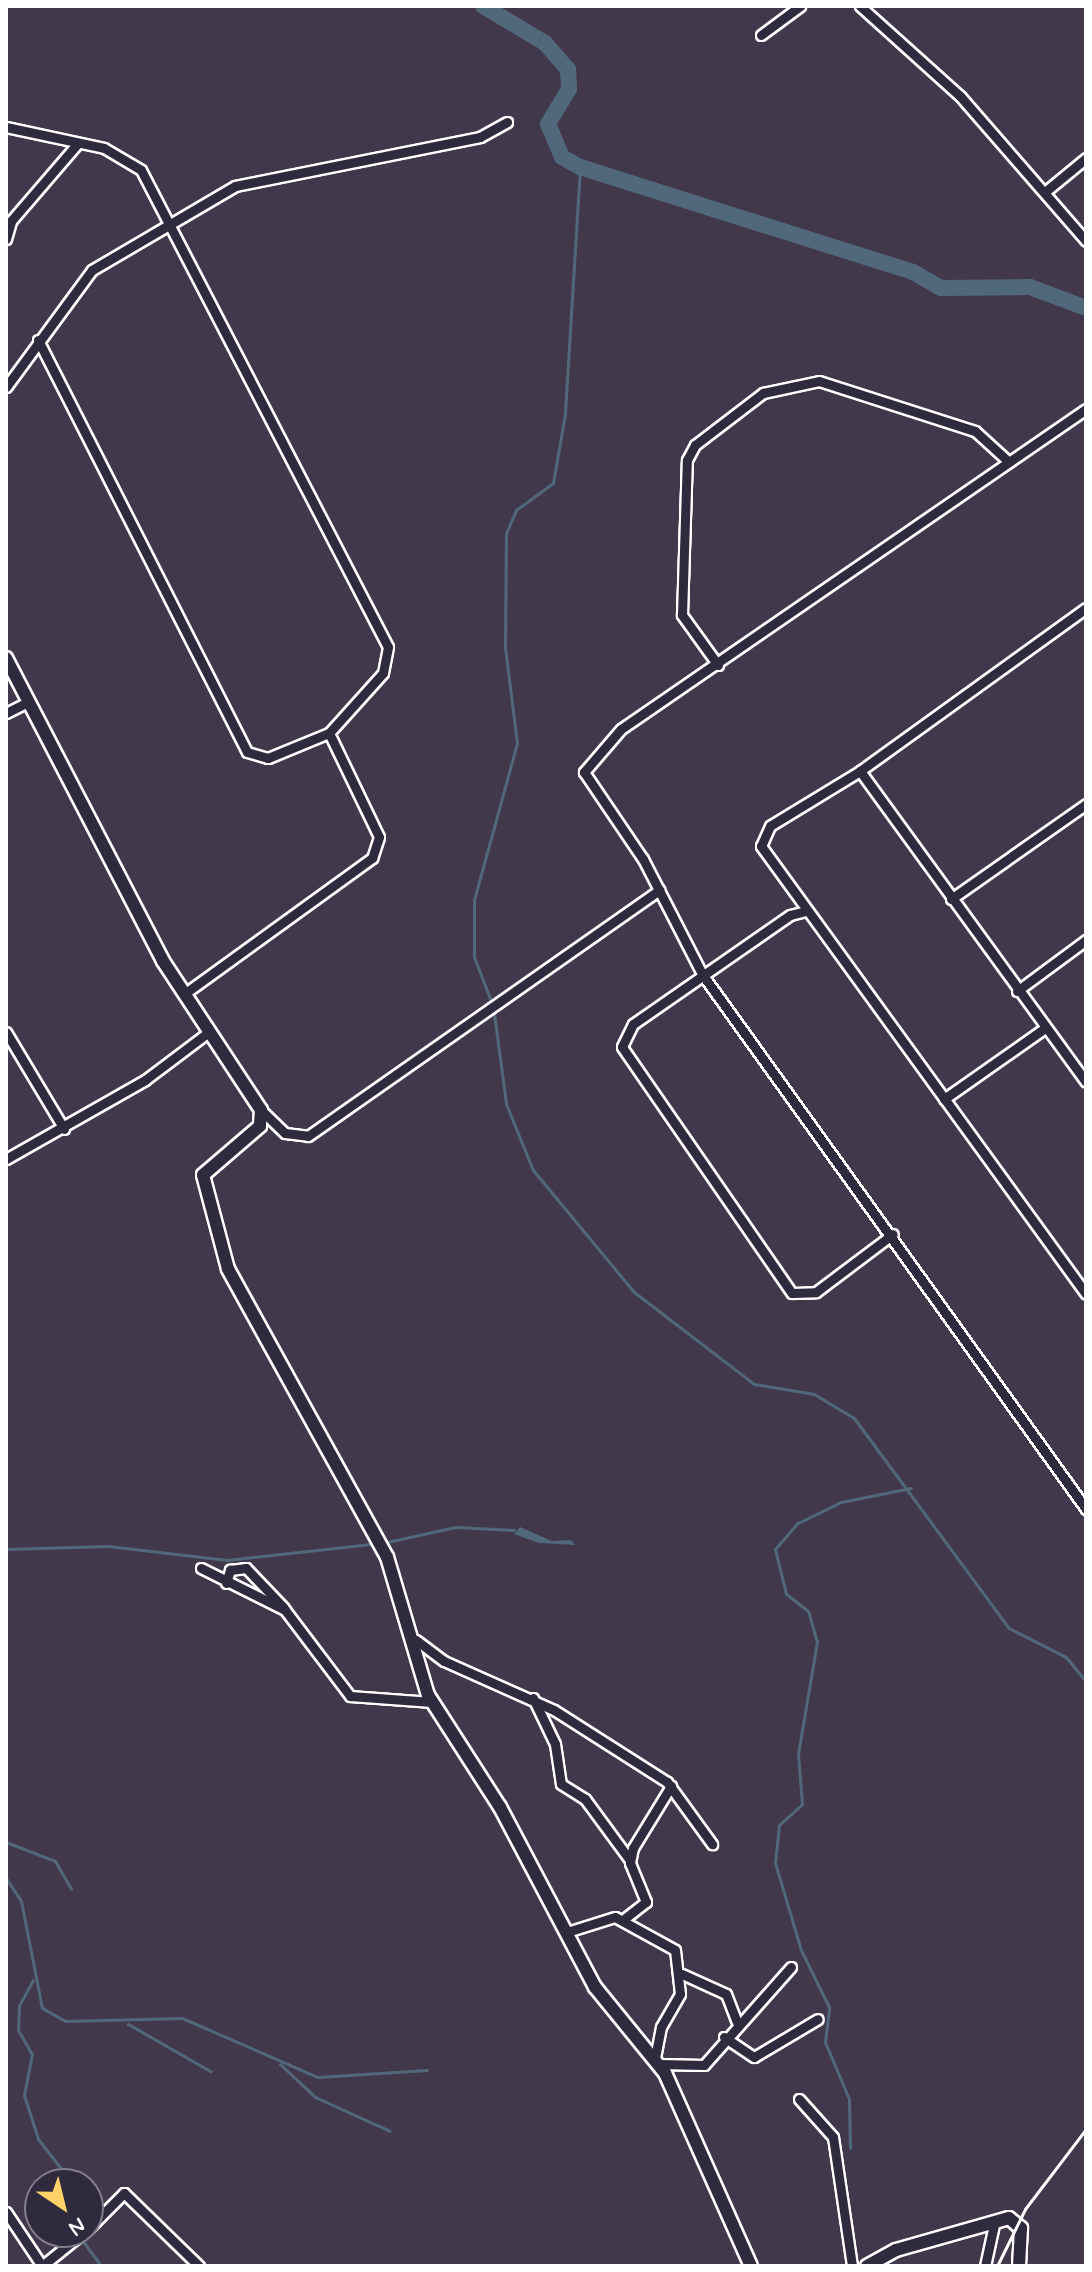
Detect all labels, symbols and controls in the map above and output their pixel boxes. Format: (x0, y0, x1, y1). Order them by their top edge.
north arrow (24, 2168, 104, 2248)
text: N (63, 2210, 91, 2242)

